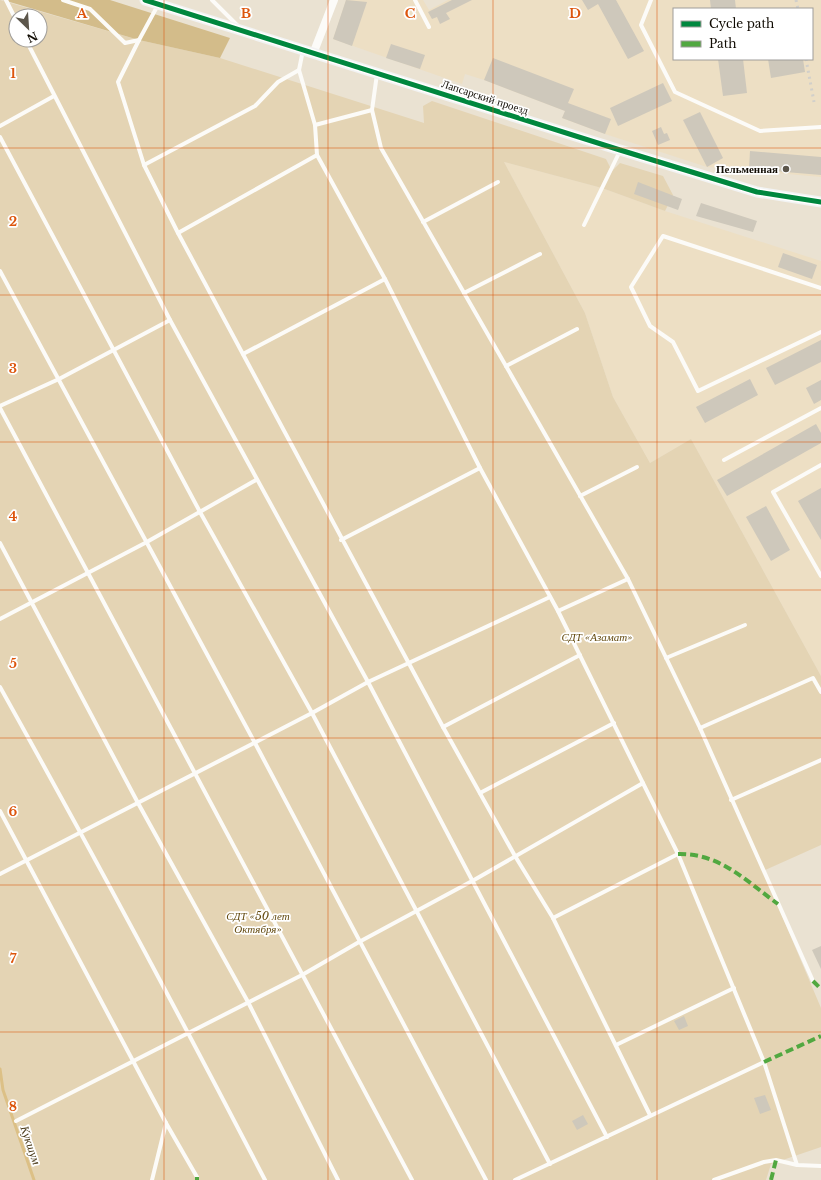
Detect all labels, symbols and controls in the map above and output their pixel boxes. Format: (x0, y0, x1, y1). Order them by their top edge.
text: A (76, 5, 88, 22)
text: B (241, 5, 251, 22)
text: C (405, 5, 416, 22)
text: D (569, 5, 581, 22)
north arrow (8, 8, 48, 48)
legend (673, 8, 813, 60)
text: Cycle path (709, 16, 774, 31)
text: N (24, 29, 40, 46)
text: Path (709, 36, 737, 51)
text: 1 (10, 65, 16, 82)
street label: Лапсарский проезд (440, 76, 531, 118)
place label: Пельменная (716, 162, 778, 176)
marker: Пельменная (781, 164, 791, 174)
text: 2 (9, 213, 17, 230)
text: 3 (9, 360, 17, 377)
text: 4 (9, 508, 18, 525)
park label: СДТ «Азамат» (562, 630, 632, 644)
text: 5 (9, 655, 17, 672)
text: 6 (9, 803, 18, 820)
park label: СДТ «50 лет Октября» (226, 909, 290, 936)
text: 7 (10, 950, 17, 967)
text: 8 (9, 1098, 17, 1115)
water label: Кукшум (17, 1123, 45, 1167)

